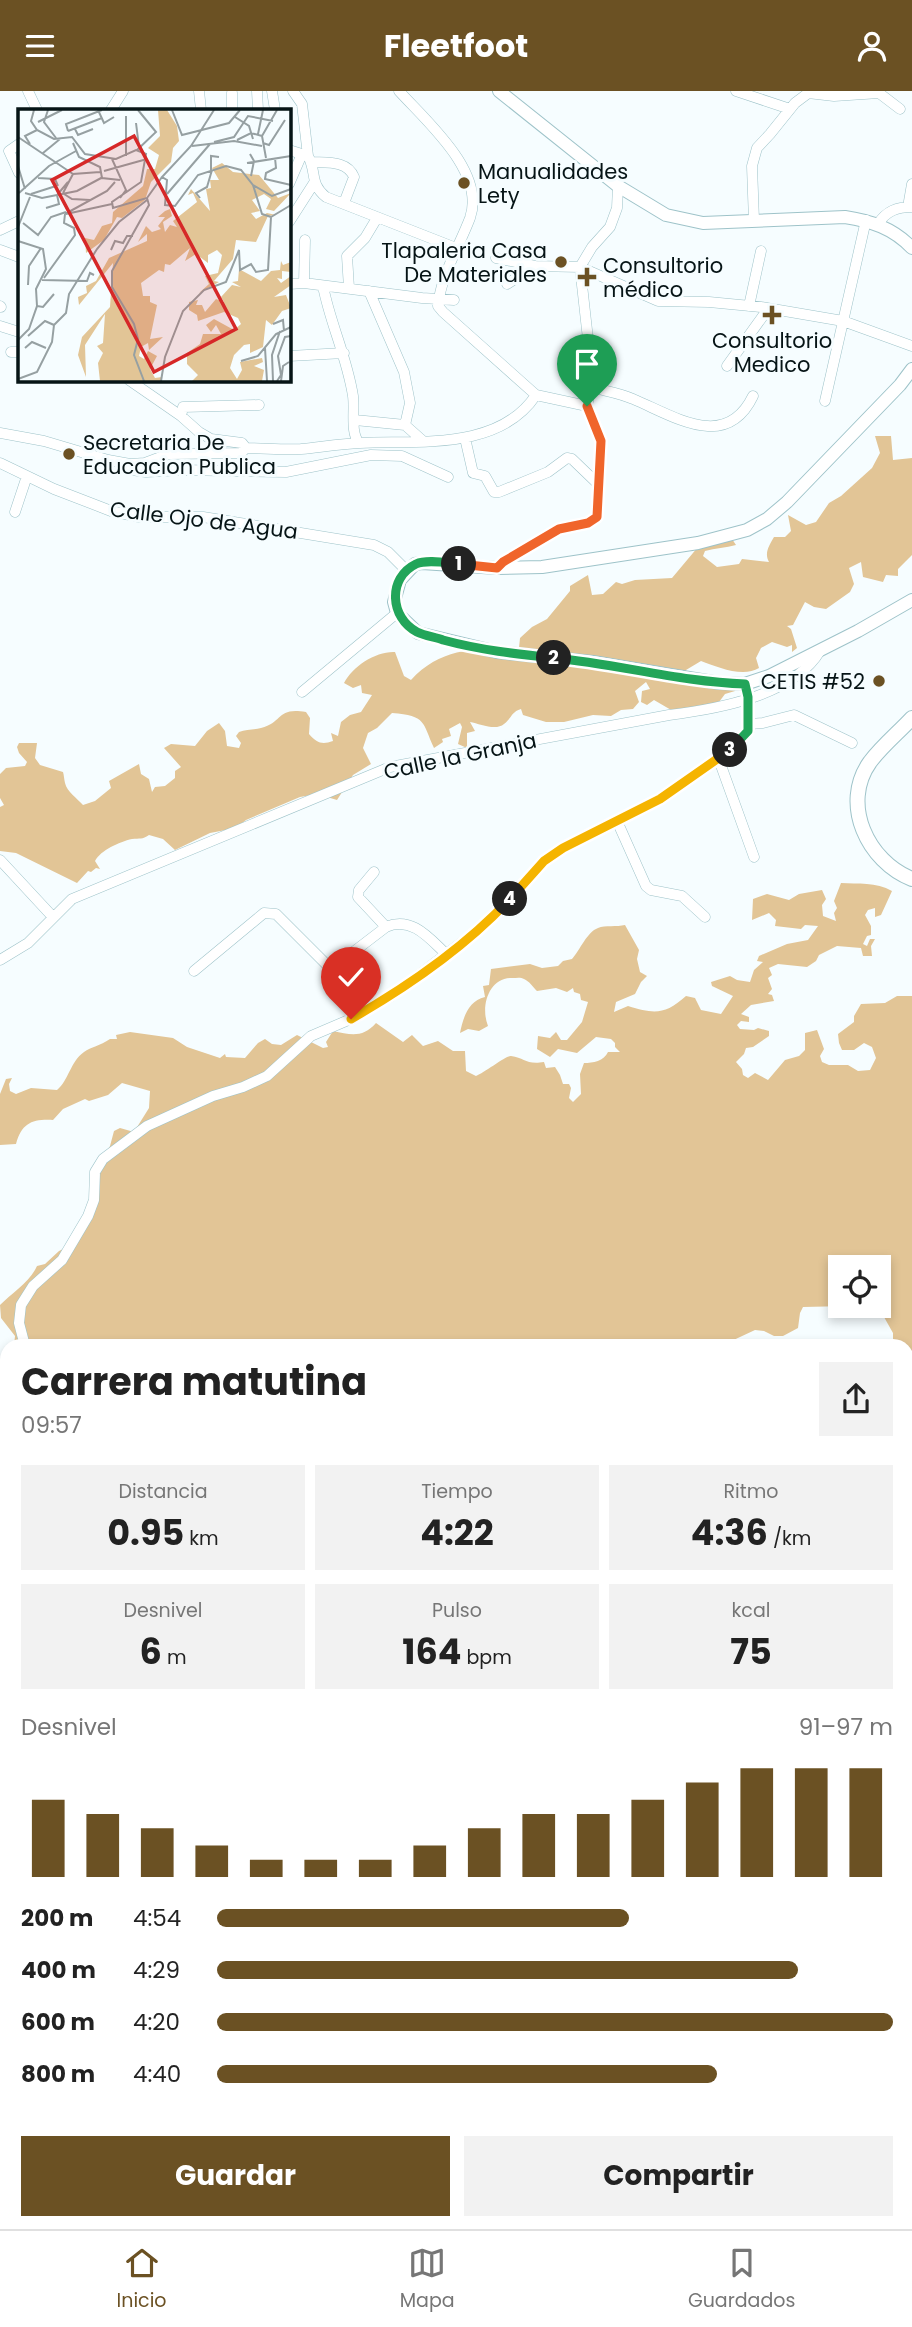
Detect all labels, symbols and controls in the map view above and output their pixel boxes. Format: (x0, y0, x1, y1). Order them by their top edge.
text: Fleetfoot (384, 23, 528, 68)
icon: menu (21, 27, 59, 65)
icon: person (853, 27, 891, 65)
inset map (18, 109, 290, 381)
place label: Manualidades Lety (478, 157, 628, 210)
marker: Manualidades Lety (456, 175, 472, 191)
place label: Tlapaleria Casa De Materiales (381, 236, 547, 289)
place label: Consultorio médico (603, 251, 723, 304)
marker: Tlapaleria Casa De Materiales (553, 254, 569, 270)
marker: Consultorio médico (577, 267, 597, 287)
marker: Consultorio Medico (762, 305, 782, 325)
place label: Consultorio Medico (712, 326, 832, 379)
pin (557, 334, 617, 406)
icon: arrive (568, 345, 606, 383)
place label: Secretaria De Educacion Publica (83, 428, 276, 481)
marker: Secretaria De Educacion Publica (61, 446, 77, 462)
street label: Calle Ojo de Agua (108, 494, 300, 546)
pin: 1 (442, 547, 476, 581)
text: 1 (455, 550, 462, 577)
pin: 2 (536, 641, 572, 675)
text: 2 (548, 644, 559, 671)
place label: CETIS #52 (761, 667, 865, 696)
marker: CETIS #52 (871, 673, 887, 689)
street label: Calle la Granja (381, 726, 539, 786)
pin: 3 (712, 733, 748, 767)
text: 3 (724, 736, 735, 763)
pin: 4 (492, 881, 528, 917)
text: 4 (503, 885, 516, 912)
pin (321, 947, 381, 1019)
icon: check (332, 958, 370, 996)
map controls (828, 1255, 891, 1318)
button: locate (828, 1255, 891, 1318)
text: Carrera matutina (21, 1355, 367, 1408)
button: share (819, 1362, 893, 1436)
text: 09:57 (21, 1409, 82, 1441)
text: Distancia (119, 1478, 208, 1505)
text: Tiempo (421, 1478, 493, 1505)
text: Ritmo (724, 1478, 778, 1505)
text: 0.95 (107, 1508, 184, 1557)
text: 4:22 (420, 1508, 494, 1557)
text: 4:36 (691, 1508, 768, 1557)
text: km (184, 1525, 219, 1552)
text: /km (768, 1525, 811, 1552)
text: Desnivel (123, 1597, 203, 1624)
text: Pulso (432, 1597, 482, 1624)
text: kcal (732, 1597, 770, 1624)
text: 6 (140, 1627, 162, 1676)
text: 164 (402, 1627, 461, 1676)
text: 75 (730, 1627, 772, 1676)
text: m (162, 1644, 186, 1671)
text: bpm (461, 1644, 512, 1671)
text: Desnivel (21, 1711, 117, 1743)
text: 91–97 m (799, 1711, 893, 1743)
text: 200 m (21, 1902, 93, 1934)
text: 4:54 (133, 1902, 181, 1934)
text: 400 m (21, 1954, 96, 1986)
text: 4:29 (133, 1954, 180, 1986)
text: 600 m (21, 2006, 95, 2038)
text: 4:20 (133, 2006, 180, 2038)
text: 800 m (21, 2058, 95, 2090)
text: 4:40 (133, 2058, 181, 2090)
button: Guardar (21, 2136, 450, 2216)
button: Compartir (464, 2136, 893, 2216)
tab: Inicio (117, 2244, 167, 2315)
tab: Mapa (400, 2244, 455, 2315)
tab: Guardados (688, 2244, 795, 2315)

